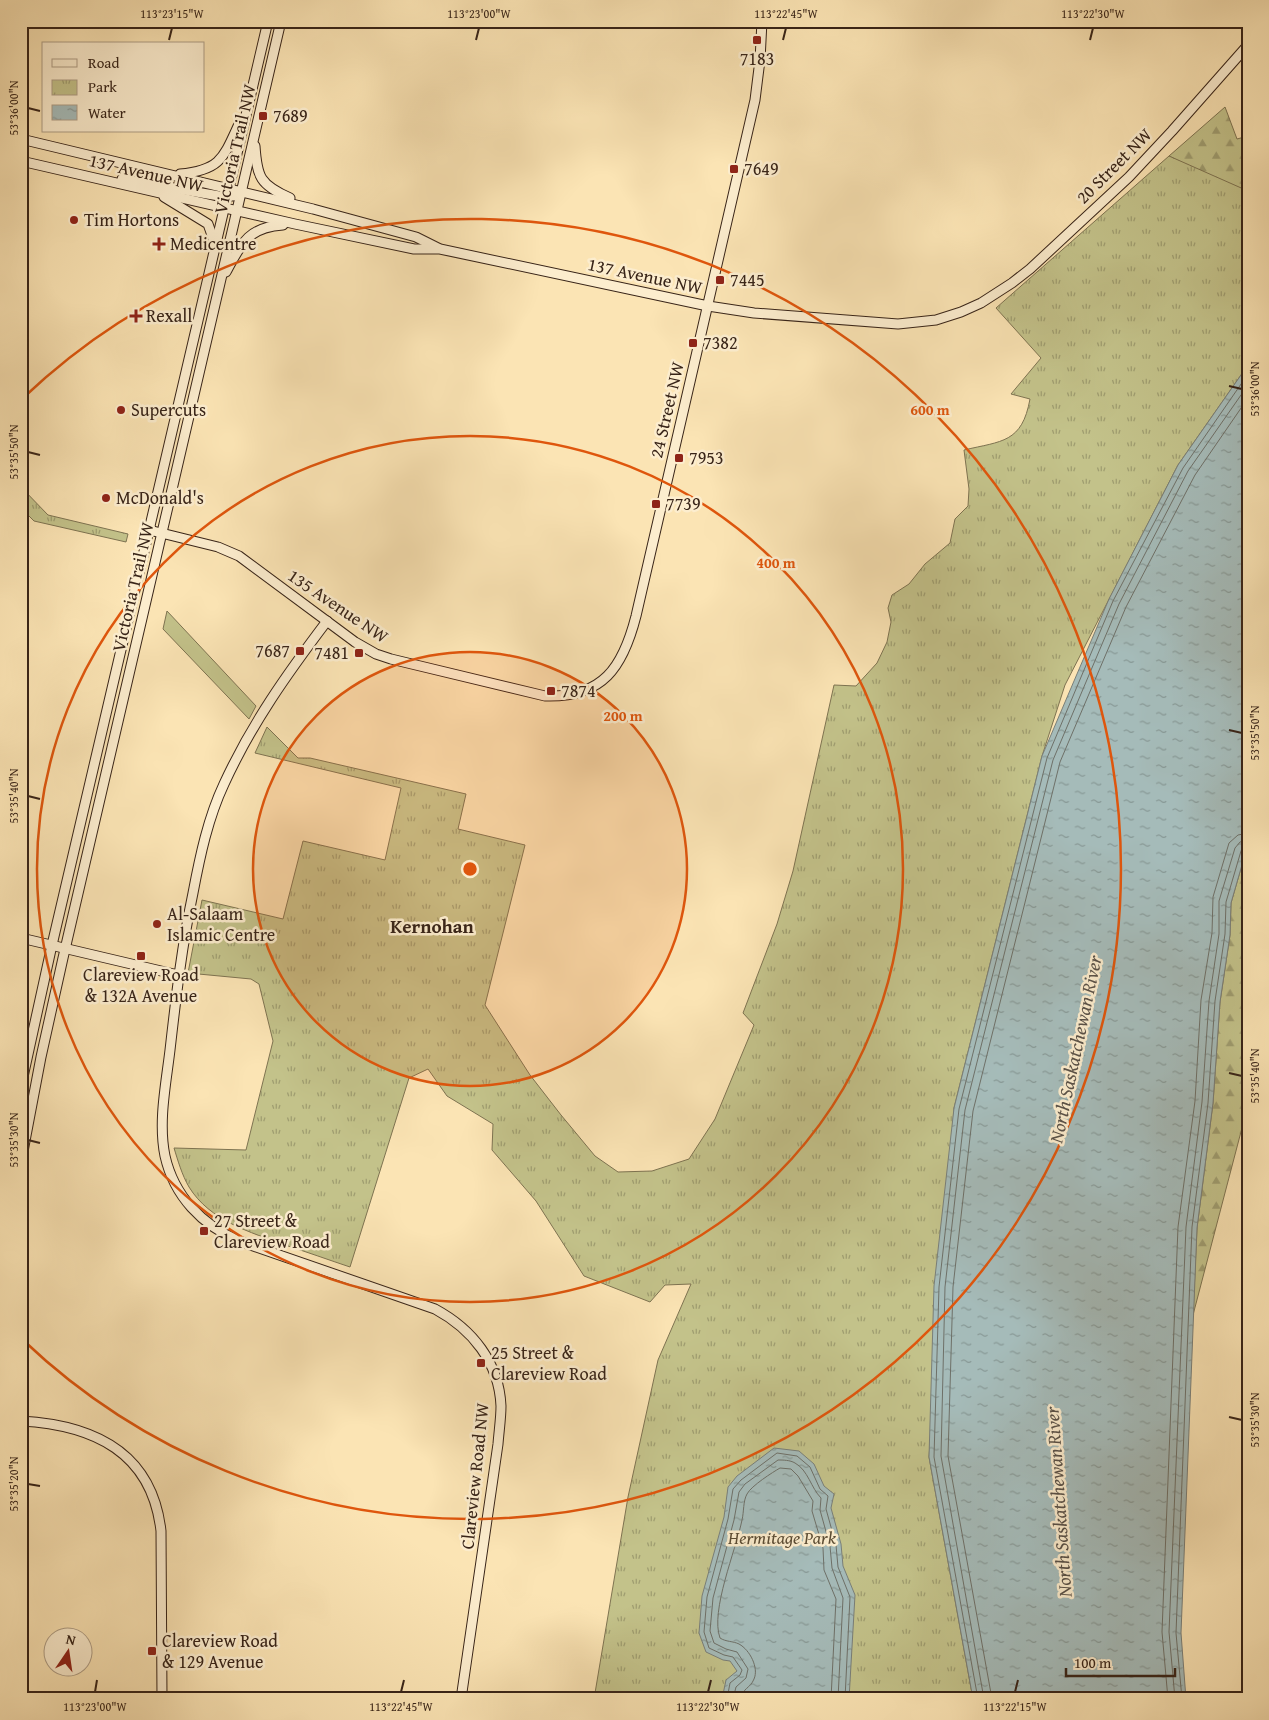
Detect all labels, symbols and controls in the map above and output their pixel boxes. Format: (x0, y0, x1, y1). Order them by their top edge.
text: 113°23'15"W (140, 5, 204, 22)
text: 113°23'00"W (447, 5, 511, 22)
text: 113°22'45"W (754, 5, 818, 22)
text: 113°22'30"W (1061, 5, 1125, 22)
marker: 7183 (751, 34, 763, 46)
legend (42, 42, 205, 132)
place label: 7183 (740, 45, 774, 72)
text: Road (88, 52, 119, 73)
text: Park (88, 76, 117, 97)
text: 53°36'00"N (5, 80, 22, 136)
street label: Victoria Trail NW (206, 81, 263, 216)
text: Water (88, 102, 126, 123)
place label: 7689 (273, 102, 308, 129)
marker: 7689 (257, 110, 269, 122)
street label: 20 Street NW (1069, 121, 1158, 210)
street label: 137 Avenue NW (86, 146, 206, 199)
place label: 7649 (744, 155, 779, 182)
marker: 7649 (728, 163, 740, 175)
place label: Tim Hortons (84, 206, 179, 233)
marker: Tim Hortons (68, 214, 80, 226)
place label: Medicentre (170, 230, 256, 257)
marker: Medicentre (152, 237, 166, 251)
street label: 137 Avenue NW (585, 250, 705, 301)
place label: 7445 (730, 266, 765, 293)
marker: 7445 (714, 274, 726, 286)
place label: Rexall (146, 302, 192, 329)
marker: Rexall (130, 310, 142, 322)
place label: 7382 (703, 329, 738, 356)
marker: 7382 (687, 337, 699, 349)
street label: 24 Street NW (642, 358, 691, 461)
text: 53°36'00"N (1246, 361, 1263, 417)
place label: Supercuts (131, 396, 206, 423)
text: 600 m (910, 399, 950, 420)
marker: Supercuts (115, 404, 127, 416)
text: 53°35'50"N (5, 424, 22, 480)
place label: 7953 (689, 444, 724, 471)
marker: 7953 (673, 452, 685, 464)
place label: McDonald's (116, 484, 204, 511)
place label: 7739 (666, 490, 701, 517)
marker: McDonald's (100, 492, 112, 504)
marker: 7739 (650, 498, 662, 510)
street label: Victoria Trail NW (104, 519, 161, 654)
text: 400 m (756, 552, 796, 573)
street label: 135 Avenue NW (283, 562, 395, 650)
place label: 7687 (255, 637, 290, 664)
place label: 7481 (314, 639, 349, 666)
marker: 7687 (294, 645, 306, 657)
marker: 7481 (353, 647, 365, 659)
place label: 7874 (561, 677, 596, 704)
marker: 7874 (545, 685, 557, 697)
text: 200 m (603, 705, 643, 726)
text: 53°35'50"N (1246, 705, 1263, 761)
text: 53°35'40"N (5, 768, 22, 824)
centre of rings (461, 860, 479, 878)
place label: Al-Salaam Islamic Centre (167, 900, 275, 948)
district label: Kernohan (390, 912, 475, 940)
marker: Al-Salaam Islamic Centre (151, 918, 163, 930)
marker: Clareview Road & 132A Avenue (135, 950, 147, 962)
water label: North Saskatchewan River (1041, 952, 1109, 1146)
place label: Clareview Road & 132A Avenue (83, 961, 199, 1009)
text: 53°35'40"N (1246, 1048, 1263, 1104)
text: 53°35'30"N (5, 1112, 22, 1168)
place label: 27 Street & Clareview Road (214, 1207, 330, 1255)
marker: 27 Street & Clareview Road (198, 1225, 210, 1237)
place label: 25 Street & Clareview Road (491, 1339, 607, 1387)
marker: 25 Street & Clareview Road (475, 1357, 487, 1369)
text: 53°35'30"N (1246, 1392, 1263, 1448)
street label: Clareview Road NW (453, 1401, 496, 1550)
water label: North Saskatchewan River (1037, 1405, 1079, 1599)
text: 53°35'20"N (5, 1456, 22, 1512)
park label: Hermitage Park (727, 1524, 837, 1551)
place label: Clareview Road & 129 Avenue (162, 1627, 278, 1675)
north arrow (42, 1628, 92, 1678)
text: N (64, 1629, 78, 1650)
marker: Clareview Road & 129 Avenue (146, 1645, 158, 1657)
scale bar (1066, 1645, 1175, 1677)
text: 100 m (1074, 1652, 1112, 1673)
text: 113°23'00"W (63, 1698, 127, 1715)
text: 113°22'45"W (369, 1698, 433, 1715)
text: 113°22'30"W (676, 1698, 740, 1715)
text: 113°22'15"W (983, 1698, 1047, 1715)

